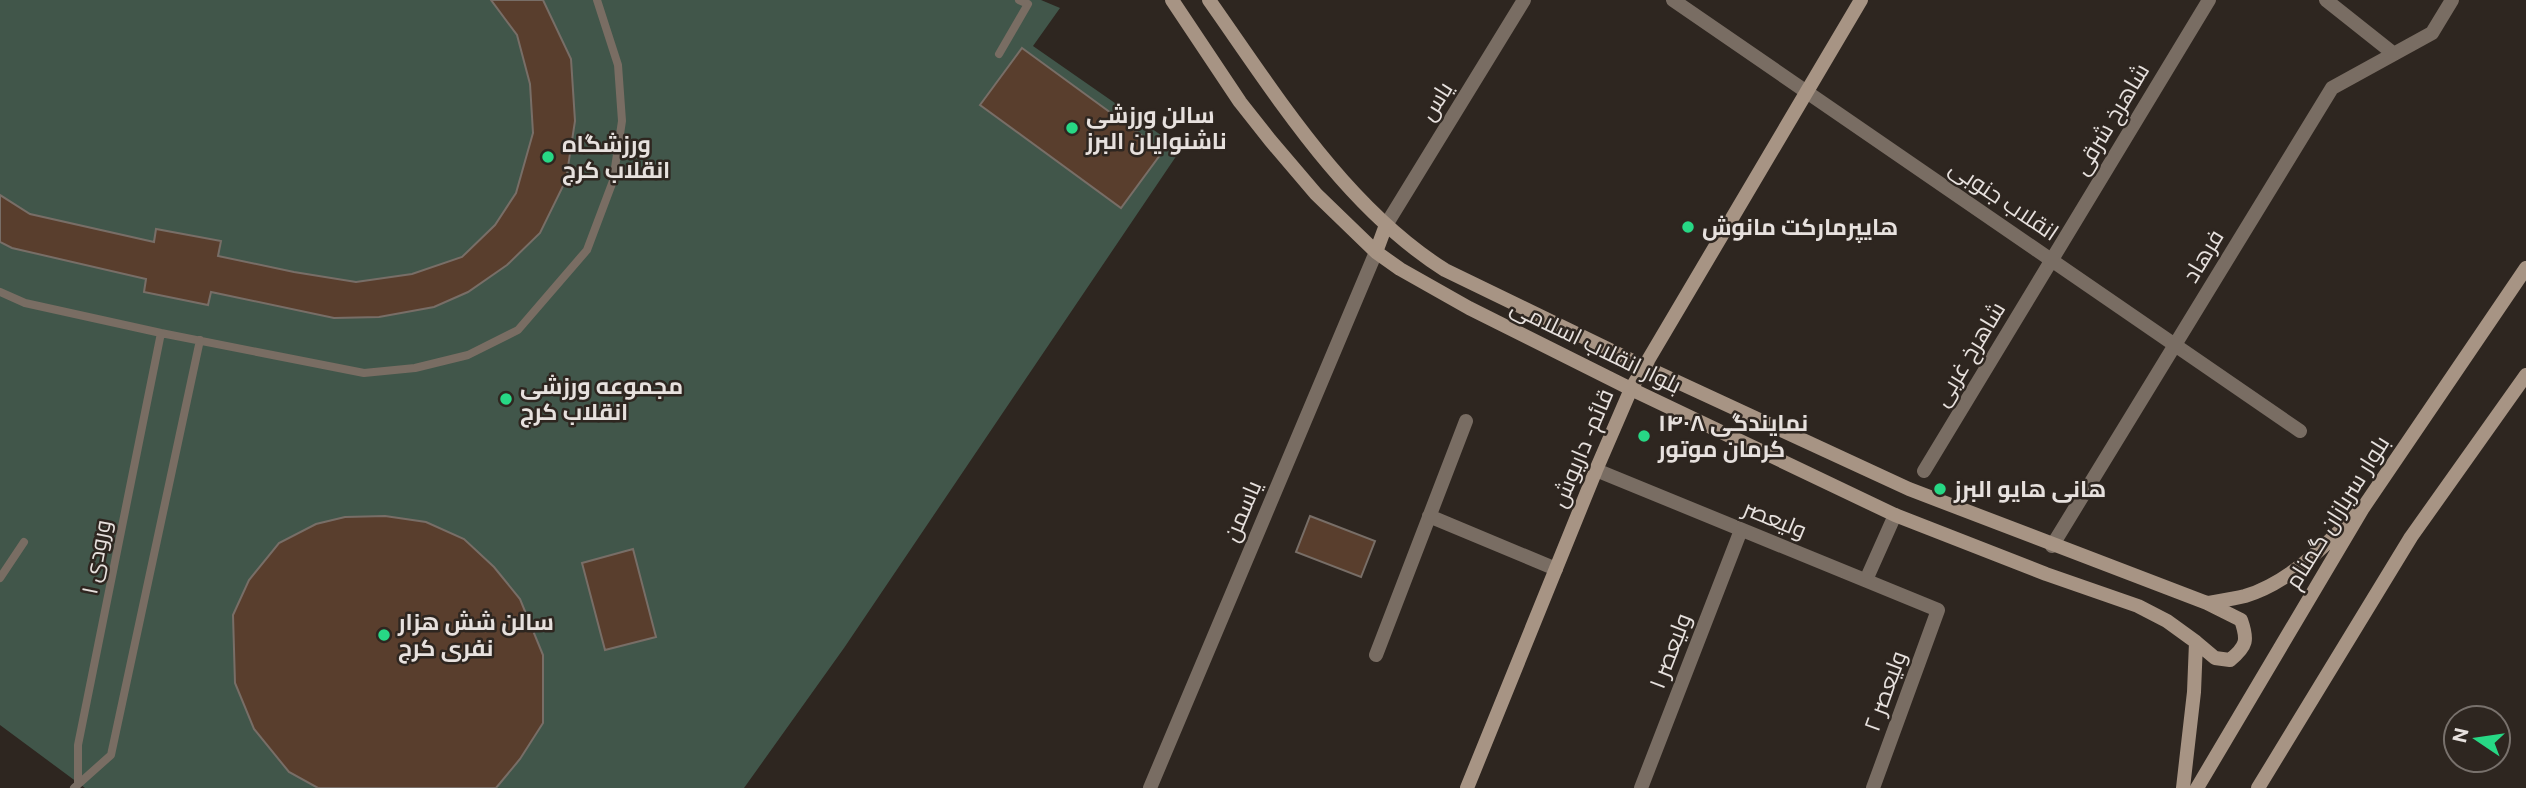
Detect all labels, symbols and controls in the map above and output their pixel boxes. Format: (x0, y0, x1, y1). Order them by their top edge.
street label: شاهرخ شرقی (2067, 58, 2157, 181)
street label: یاس (1413, 76, 1459, 126)
place label: سالن ورزشی ناشنوایان البرز (1085, 101, 1227, 155)
marker: سالن ورزشی ناشنوایان البرز (1064, 120, 1080, 136)
place label: ورزشگاه انقلاب کرج (562, 130, 670, 186)
marker: ورزشگاه انقلاب کرج (540, 149, 556, 165)
street label: انقلاب جنوبی (1944, 153, 2064, 247)
place label: هایپرمارکت مانوش (1702, 213, 1898, 243)
marker: هایپرمارکت مانوش (1680, 219, 1696, 235)
street label: فرهاد (2176, 224, 2229, 287)
street label: بلوار انقلاب اسلامی (1506, 293, 1686, 399)
street label: شاهرخ غربی (1927, 297, 2013, 412)
place label: مجموعه ورزشی انقلاب کرج (520, 372, 683, 428)
street label: قائم - داریوش (1544, 384, 1621, 512)
marker: مجموعه ورزشی انقلاب کرج (498, 391, 514, 407)
place label: نمایندگی ۱۴۰۸ کرمان موتور (1657, 409, 1808, 463)
marker: نمایندگی ۱۴۰۸ کرمان موتور (1636, 428, 1652, 444)
street label: بلوار سربازان گمنام (2279, 430, 2397, 595)
place label: هانی هایو البرز (1953, 475, 2106, 503)
street label: یاسمن (1217, 476, 1267, 546)
marker: هانی هایو البرز (1932, 481, 1948, 497)
street label: ولیعصر (1738, 493, 1811, 543)
street label: ورودی ۱ (75, 517, 117, 597)
place label: سالن شش هزار نفری کرج (397, 608, 554, 664)
street label: ولیعصر ۱ (1643, 609, 1696, 692)
marker: سالن شش هزار نفری کرج (376, 627, 392, 643)
street label: ولیعصر ۲ (1858, 647, 1912, 735)
north arrow (2442, 704, 2512, 774)
text: N (2448, 725, 2473, 745)

